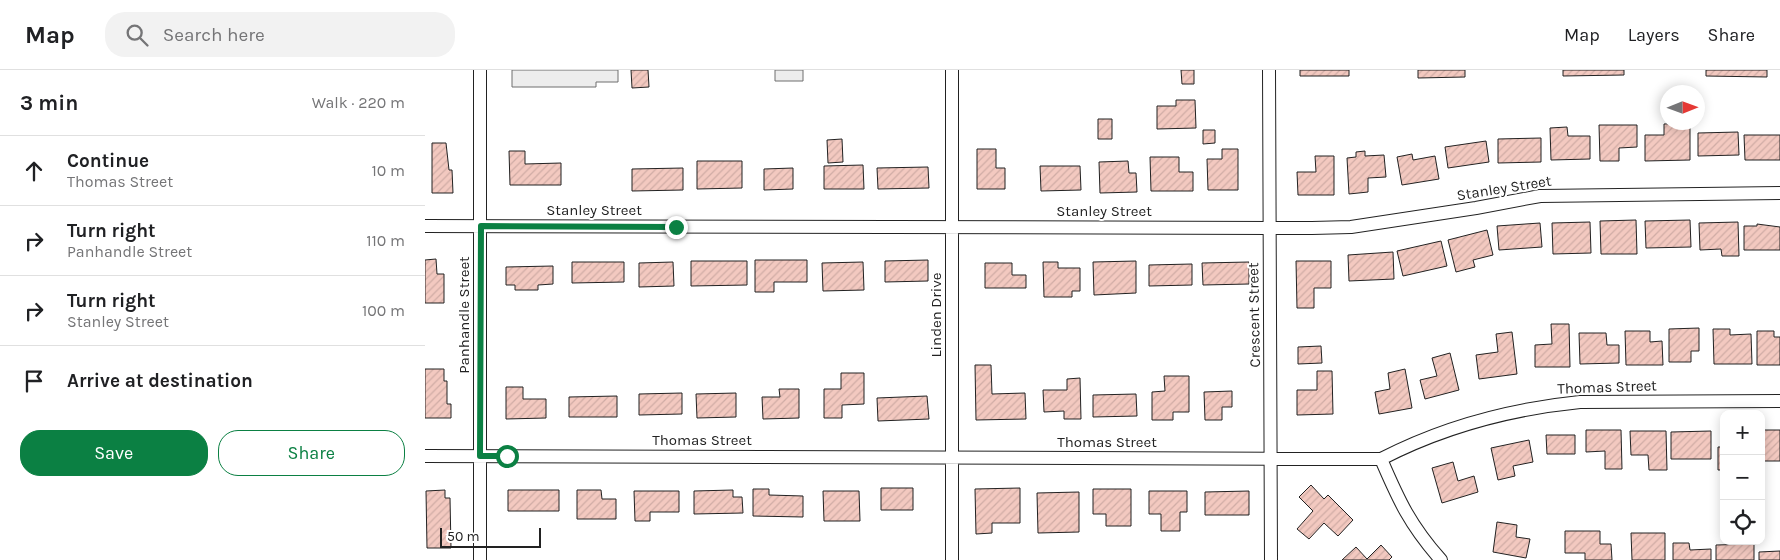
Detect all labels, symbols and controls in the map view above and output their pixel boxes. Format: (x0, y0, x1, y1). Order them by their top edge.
search box (105, 12, 455, 57)
text: Map (25, 21, 75, 49)
icon: search (123, 21, 151, 49)
text: Search here (163, 24, 265, 46)
text: Map (1564, 24, 1600, 46)
text: Layers (1628, 24, 1680, 46)
text: Share (1708, 24, 1755, 46)
north arrow (1660, 85, 1705, 130)
text: 3 min (20, 91, 78, 115)
text: Walk · 220 m (312, 93, 405, 112)
text: Continue (67, 150, 149, 172)
icon: ahead (20, 157, 48, 185)
text: 10 m (371, 161, 405, 180)
text: Thomas Street (67, 172, 173, 191)
street label: Stanley Street (1455, 172, 1553, 204)
street label: Stanley Street (546, 201, 642, 219)
street label: Stanley Street (1056, 202, 1152, 220)
route end (665, 216, 688, 239)
text: Turn right (67, 220, 156, 242)
icon: right (20, 227, 48, 255)
text: 110 m (366, 231, 405, 250)
text: Panhandle Street (67, 242, 192, 261)
street label: Panhandle Street (455, 256, 473, 374)
street label: Crescent Street (1244, 262, 1264, 368)
street label: Linden Drive (927, 273, 945, 357)
text: Turn right (67, 290, 156, 312)
icon: right (20, 297, 48, 325)
text: 100 m (362, 301, 405, 320)
text: Stanley Street (67, 312, 169, 331)
icon: arrive (20, 367, 48, 395)
text: Arrive at destination (67, 370, 253, 392)
street label: Thomas Street (1557, 376, 1657, 398)
map controls (1720, 410, 1765, 545)
button: + (1720, 410, 1765, 455)
button: Save (20, 430, 208, 476)
button: Share (218, 430, 405, 476)
street label: Thomas Street (652, 431, 752, 449)
street label: Thomas Street (1057, 433, 1157, 451)
route start (496, 445, 519, 468)
button: − (1720, 455, 1765, 500)
button: locate (1720, 500, 1765, 545)
scale bar (440, 525, 541, 548)
text: 50 m (447, 528, 480, 545)

